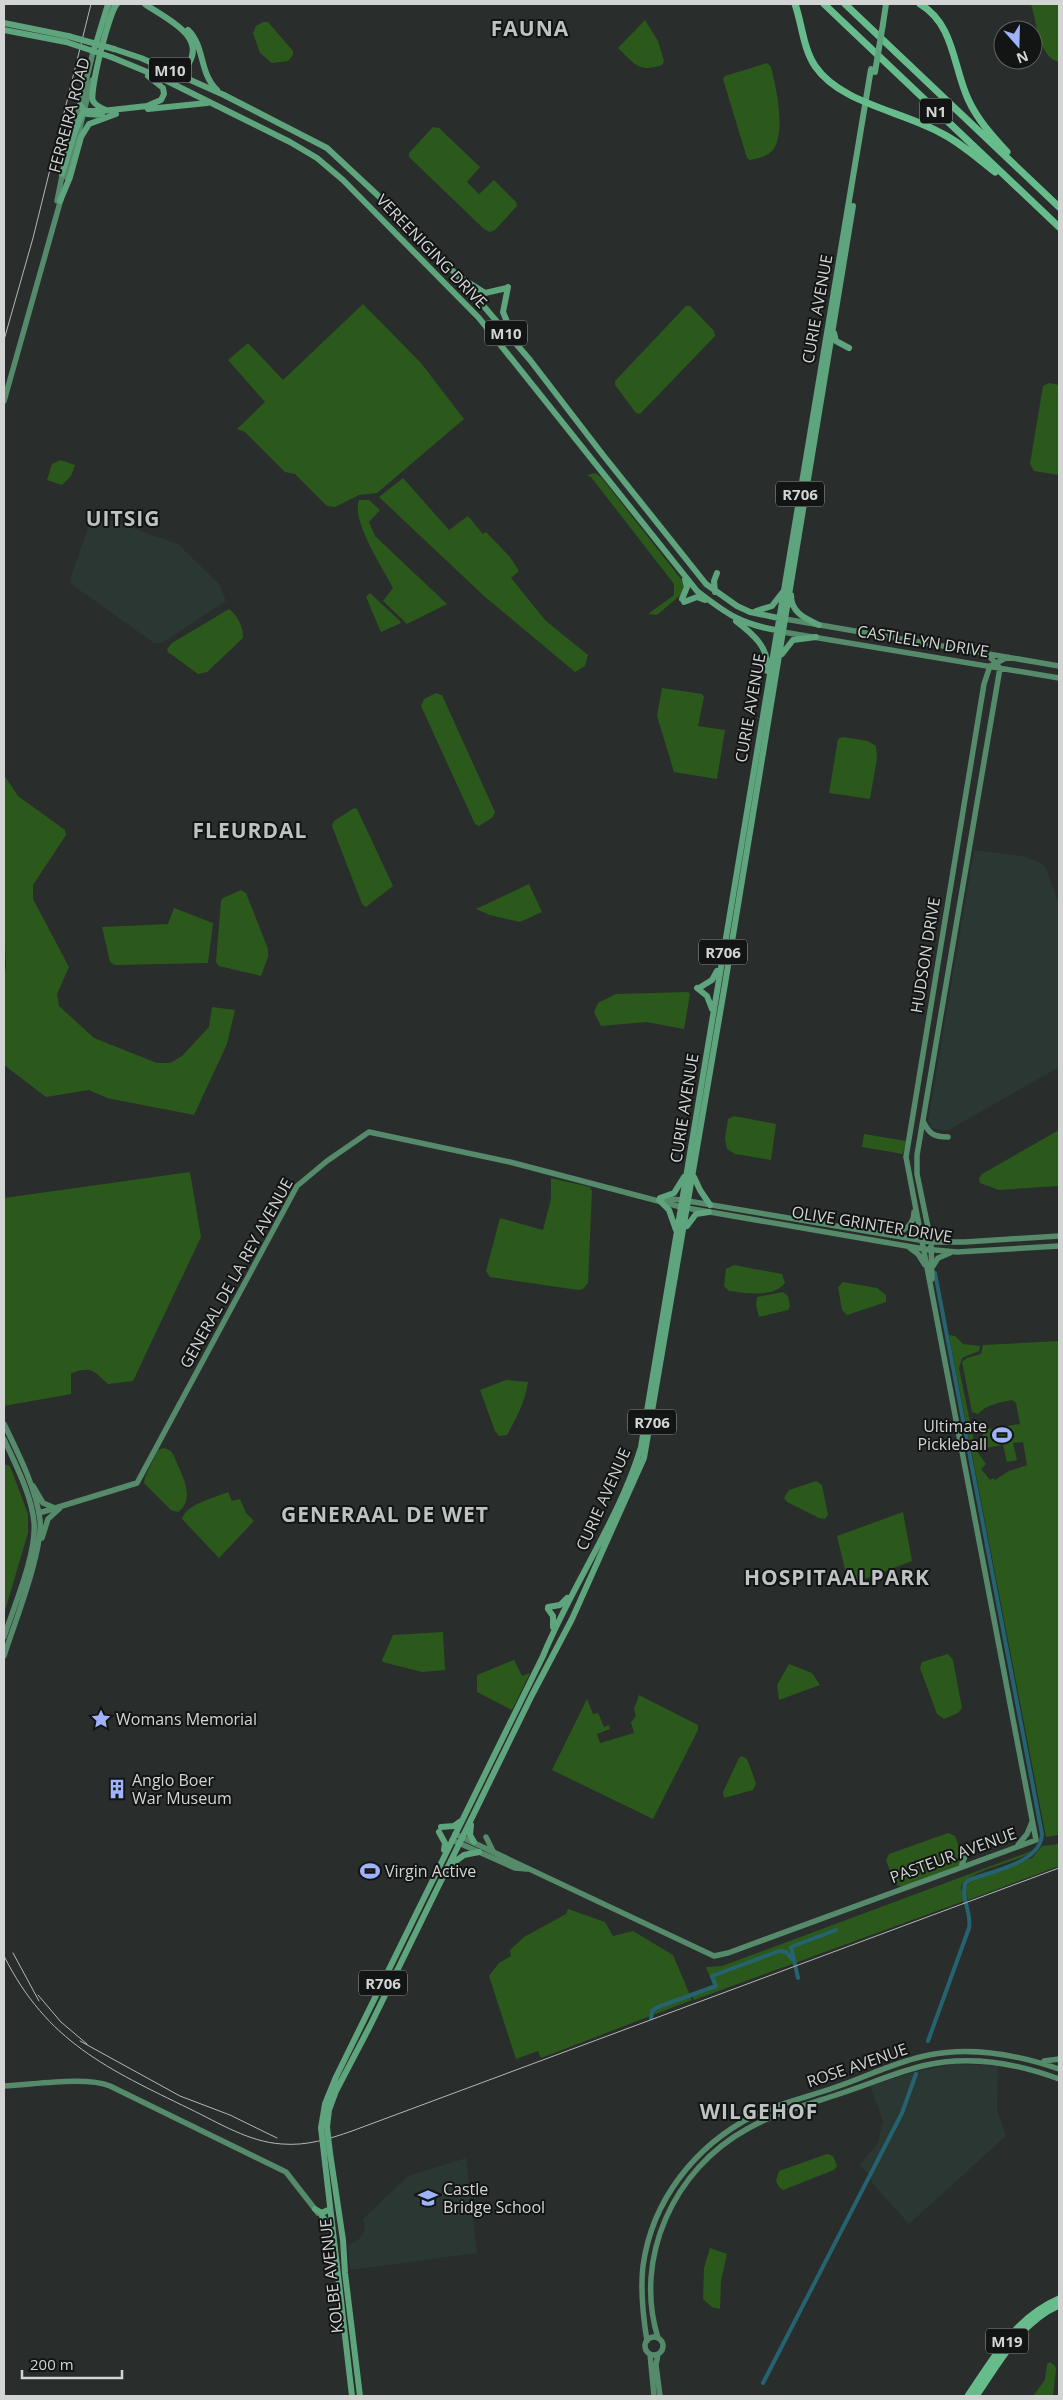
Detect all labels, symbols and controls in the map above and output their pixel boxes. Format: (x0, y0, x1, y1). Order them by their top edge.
district label: FAUNA (491, 14, 569, 42)
north arrow (993, 20, 1043, 70)
text: N (1014, 47, 1031, 69)
street label: FERREIRA ROAD (43, 55, 95, 175)
road number: M10 (149, 58, 191, 82)
road number: N1 (920, 98, 952, 124)
street label: VEREENIGING DRIVE (372, 189, 492, 313)
street label: CURIE AVENUE (797, 253, 837, 365)
road number: M10 (485, 320, 527, 346)
road number: R706 (776, 482, 824, 506)
district label: UITSIG (86, 504, 160, 532)
street label: CASTLELYN DRIVE (856, 620, 990, 662)
street label: CURIE AVENUE (730, 652, 770, 764)
district label: FLEURDAL (193, 816, 307, 844)
street label: HUDSON DRIVE (905, 896, 945, 1014)
road number: R706 (699, 940, 747, 964)
street label: CURIE AVENUE (665, 1052, 703, 1164)
street label: GENERAL DE LA REY AVENUE (174, 1174, 298, 1372)
street label: OLIVE GRINTER DRIVE (790, 1200, 954, 1248)
road number: R706 (628, 1410, 676, 1434)
place label: Ultimate Pickleball (917, 1415, 987, 1455)
sports icon: Ultimate Pickleball (991, 1424, 1013, 1446)
street label: CURIE AVENUE (571, 1444, 635, 1554)
district label: GENERAAL DE WET (281, 1500, 489, 1528)
district label: HOSPITAALPARK (744, 1563, 930, 1591)
place icon: Womans Memorial (90, 1708, 112, 1730)
place label: Womans Memorial (116, 1708, 257, 1730)
place label: Anglo Boer War Museum (132, 1769, 232, 1809)
building icon: Anglo Boer War Museum (106, 1778, 128, 1800)
street label: PASTEUR AVENUE (887, 1822, 1019, 1888)
sports icon: Virgin Active (359, 1860, 381, 1882)
place label: Virgin Active (385, 1860, 476, 1882)
road number: R706 (359, 1970, 407, 1996)
street label: ROSE AVENUE (804, 2037, 910, 2093)
district label: WILGEHOF (700, 2097, 818, 2125)
place label: Castle Bridge School (443, 2178, 545, 2218)
school or university icon: Castle Bridge School (417, 2187, 439, 2209)
street label: KOLBE AVENUE (314, 2218, 348, 2334)
road number: M19 (986, 2328, 1028, 2354)
scale bar (22, 2348, 122, 2380)
text: 200 m (30, 2354, 74, 2374)

